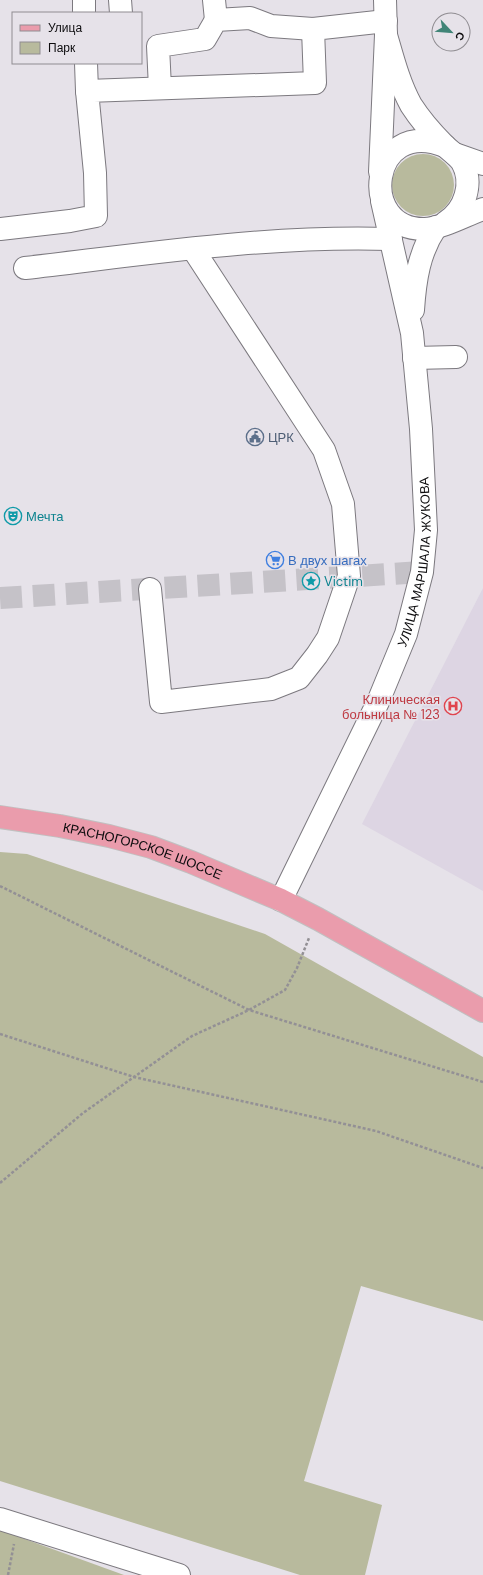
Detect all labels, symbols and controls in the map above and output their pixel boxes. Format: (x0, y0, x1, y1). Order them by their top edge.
legend (12, 12, 142, 64)
north arrow (431, 12, 471, 52)
text: Улица (48, 20, 82, 36)
text: С (452, 30, 468, 43)
text: Парк (48, 40, 76, 56)
public building icon: ЦРК (245, 427, 265, 447)
place label: ЦРК (268, 429, 294, 446)
street label: УЛИЦА МАРШАЛА ЖУКОВА (394, 476, 435, 650)
theatre icon: Мечта (3, 506, 23, 526)
place label: Мечта (26, 508, 64, 525)
supermarket icon: В двух шагах (265, 550, 285, 570)
place label: В двух шагах (288, 552, 367, 569)
place icon: Victim (301, 571, 321, 591)
place label: Victim (324, 573, 363, 590)
place label: Клиническая больница № 123 (342, 691, 440, 723)
hospital icon: Клиническая больница № 123 (443, 696, 463, 716)
street label: КРАСНОГОРСКОЕ ШОССЕ (61, 819, 225, 883)

